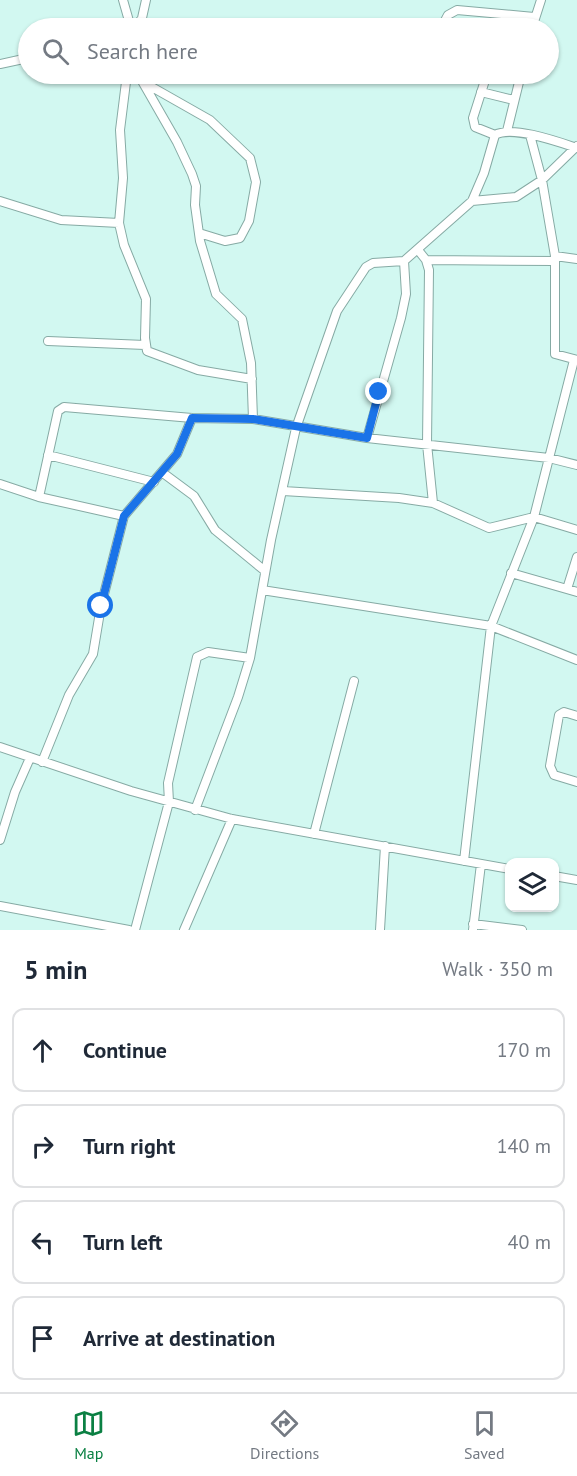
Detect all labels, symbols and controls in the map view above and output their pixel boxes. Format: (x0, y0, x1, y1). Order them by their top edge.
search box (18, 18, 559, 84)
icon: search (39, 35, 72, 68)
text: Search here (87, 37, 198, 65)
route end (365, 378, 391, 404)
route start (87, 592, 113, 618)
map controls (505, 858, 559, 912)
button: layers (505, 858, 559, 912)
text: 5 min (24, 953, 87, 986)
text: Walk · 350 m (442, 956, 553, 982)
icon: ahead (26, 1034, 59, 1067)
text: Continue (83, 1036, 167, 1064)
text: 170 m (497, 1037, 551, 1063)
icon: right (26, 1130, 59, 1163)
text: Turn right (83, 1132, 175, 1160)
text: 140 m (497, 1133, 551, 1159)
icon: left (26, 1226, 59, 1259)
text: Turn left (83, 1228, 163, 1256)
text: 40 m (508, 1229, 551, 1255)
icon: arrive (26, 1322, 59, 1355)
text: Arrive at destination (83, 1324, 275, 1352)
tab: Map (72, 1407, 105, 1463)
tab: Directions (250, 1407, 319, 1463)
tab: Saved (464, 1407, 505, 1463)

